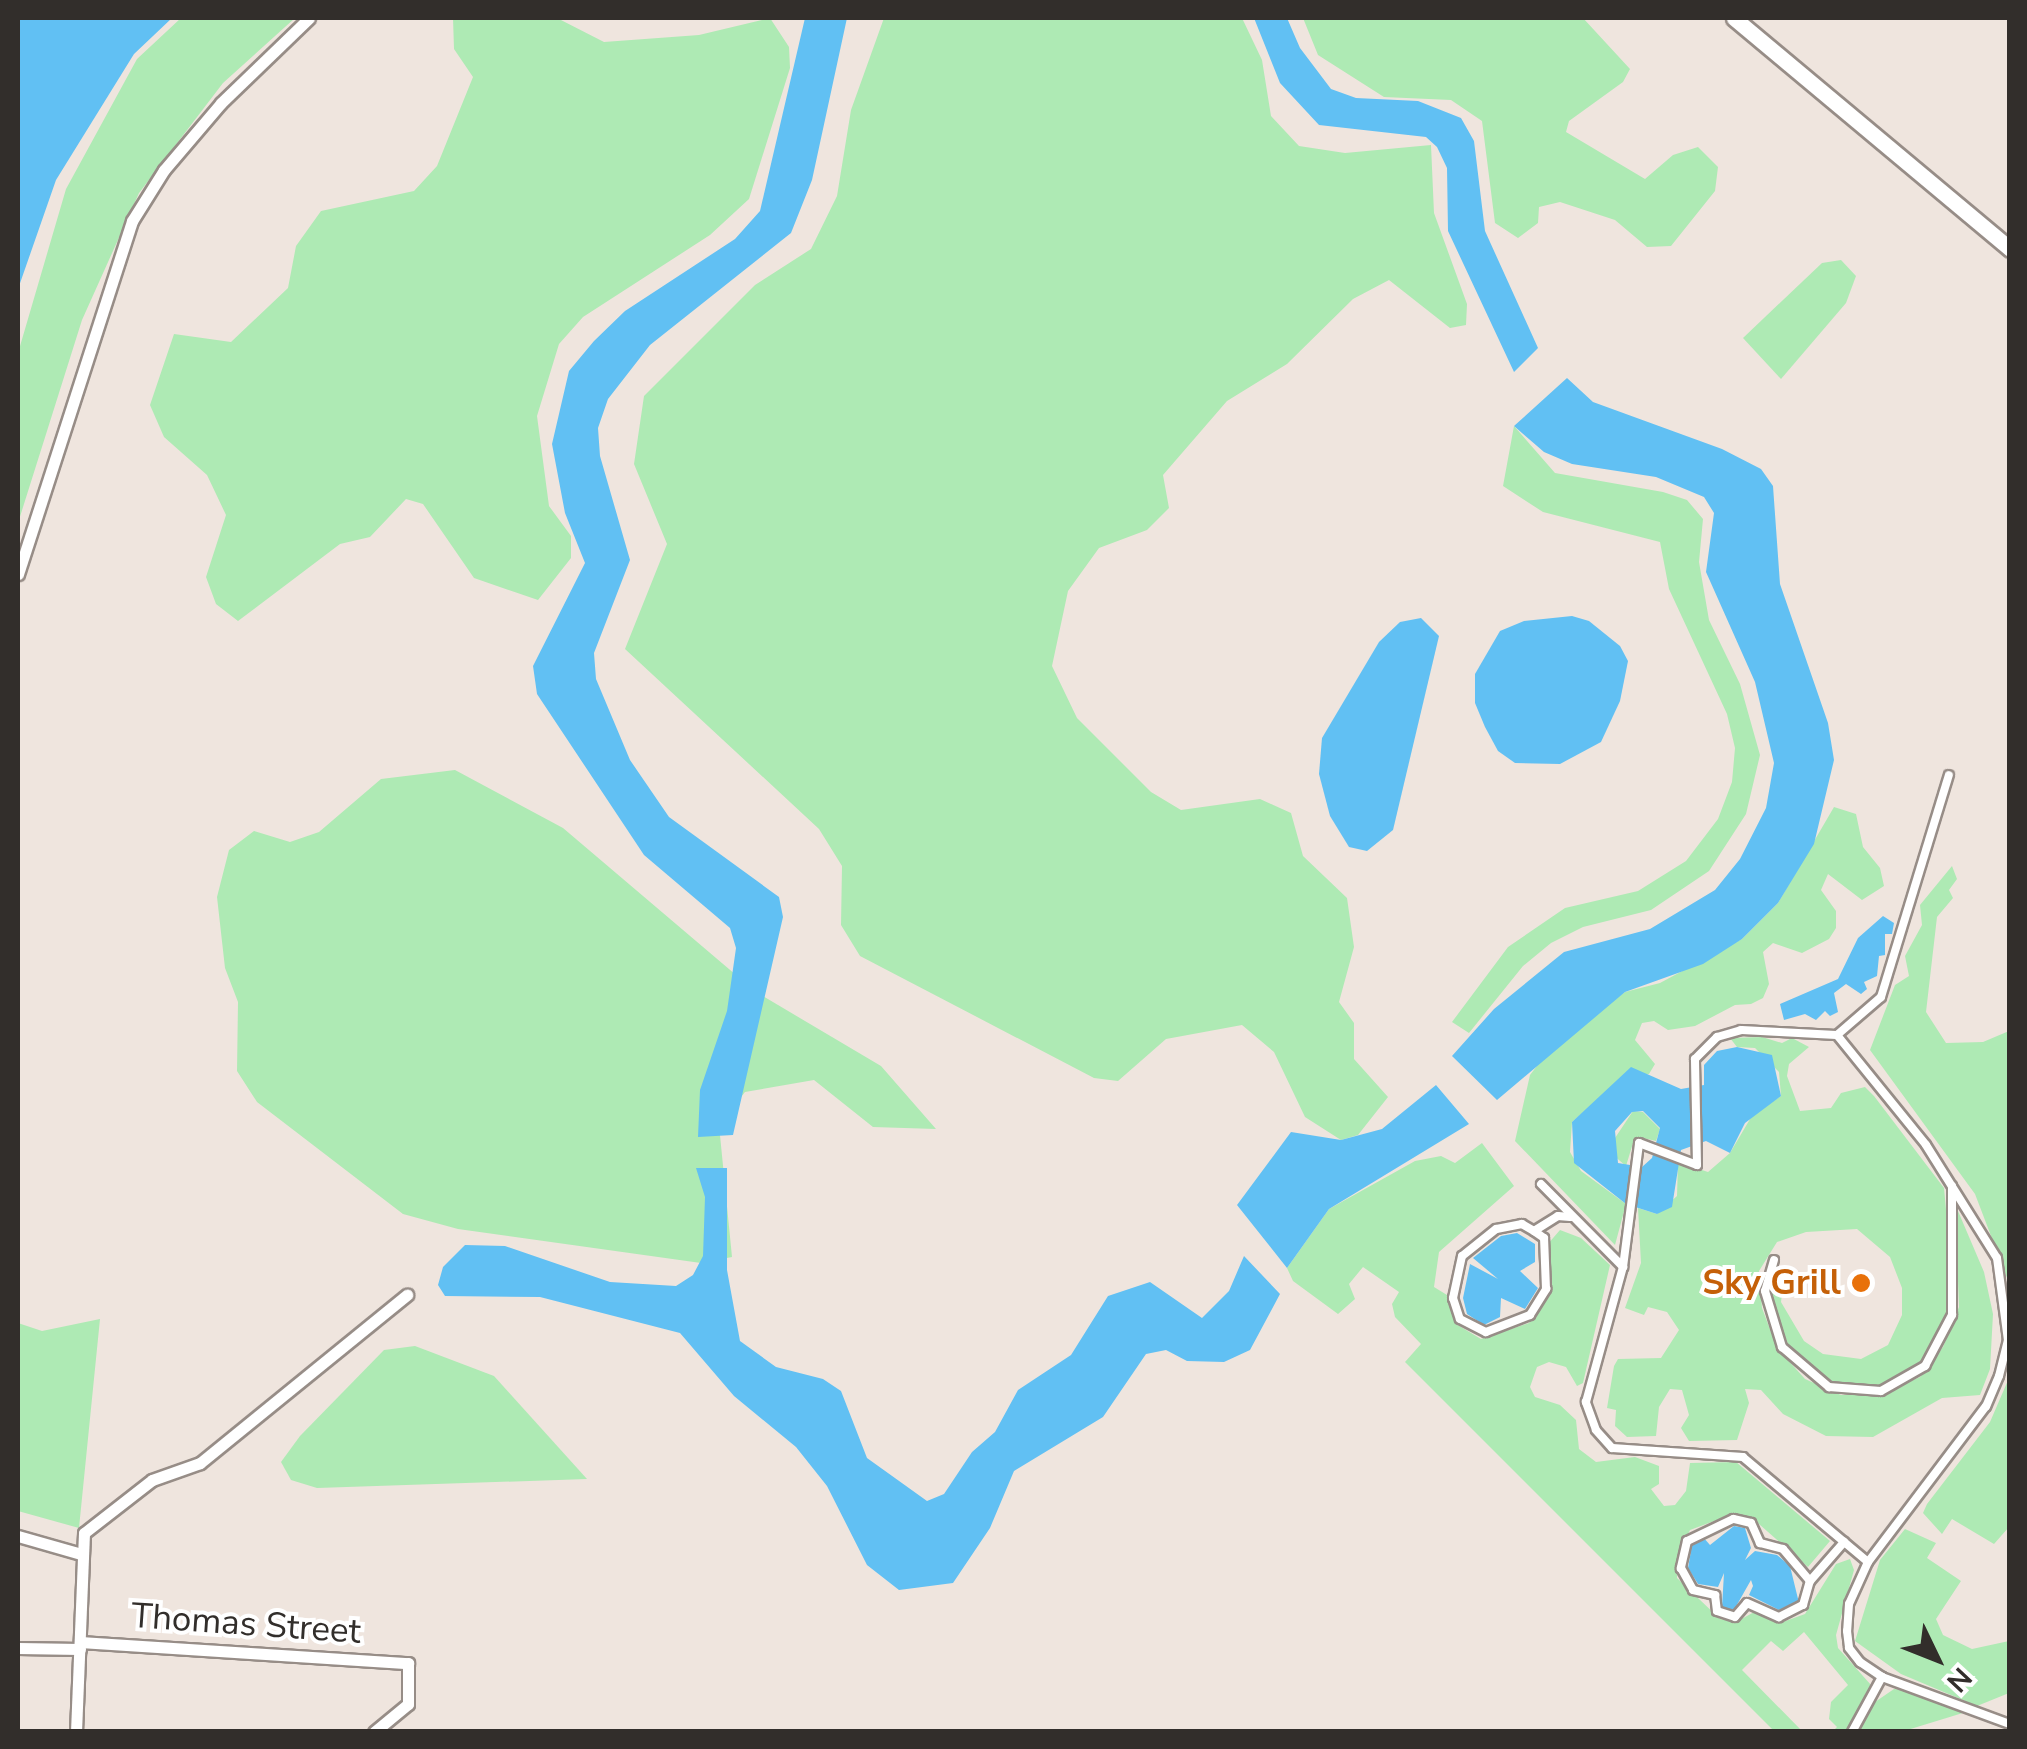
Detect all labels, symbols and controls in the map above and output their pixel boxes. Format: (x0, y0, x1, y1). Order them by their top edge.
place label: Sky Grill (1702, 1262, 1841, 1304)
marker: Sky Grill (1850, 1272, 1872, 1294)
street label: Thomas Street (130, 1595, 362, 1653)
north arrow (1887, 1609, 1987, 1709)
text: N (1938, 1659, 1980, 1700)

